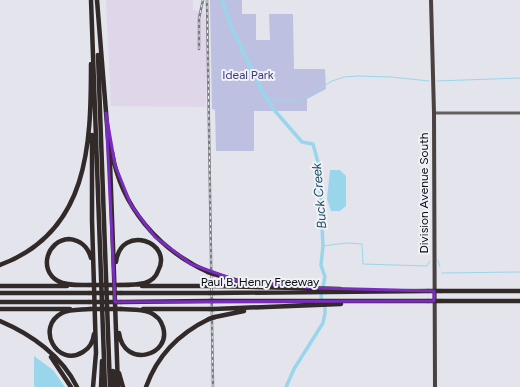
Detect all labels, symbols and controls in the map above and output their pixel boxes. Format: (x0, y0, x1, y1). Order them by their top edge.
park label: Ideal Park (222, 68, 274, 82)
street label: Division Avenue South (417, 132, 431, 253)
water label: Buck Creek (309, 162, 329, 230)
street label: Paul B. Henry Freeway (201, 275, 320, 289)

